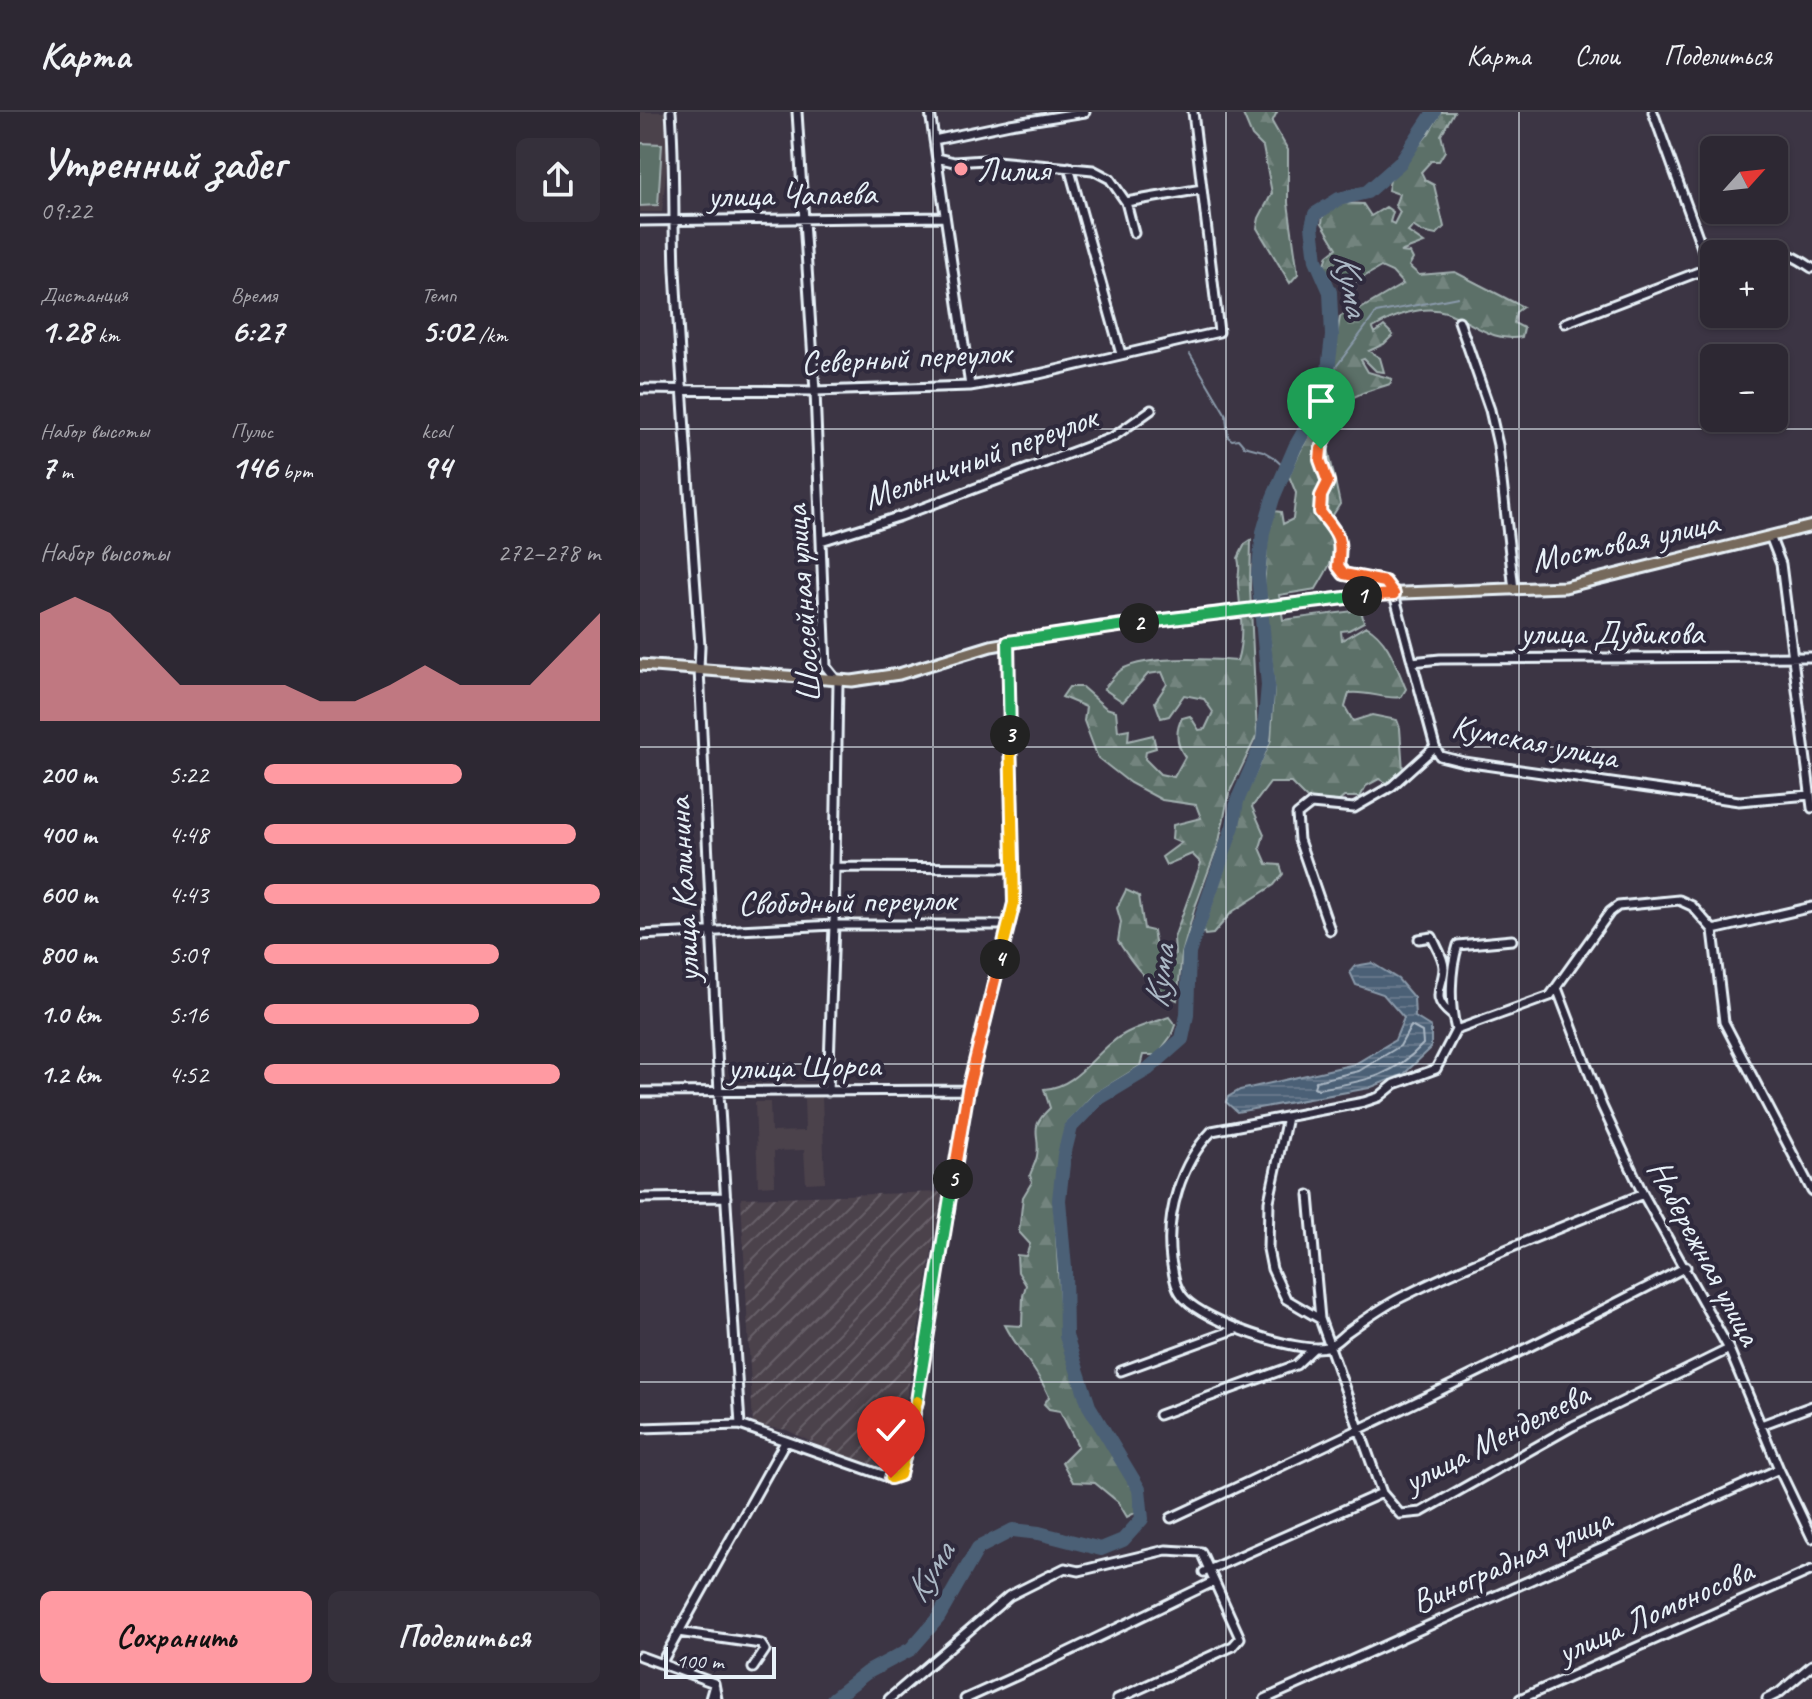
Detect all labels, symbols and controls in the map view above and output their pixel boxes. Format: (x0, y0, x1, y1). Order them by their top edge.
text: Карта (40, 32, 130, 79)
text: Карта (1467, 38, 1531, 73)
text: Слои (1575, 38, 1620, 73)
text: Поделиться (1664, 38, 1772, 73)
text: Утренний забег (40, 136, 285, 191)
north arrow (1700, 136, 1788, 224)
map controls (1700, 136, 1788, 432)
button: share (516, 138, 600, 222)
place label: Лилия (977, 148, 1052, 191)
marker: Лилия (952, 160, 970, 178)
street label: улица Чапаева (705, 171, 879, 217)
text: 09:22 (40, 194, 92, 227)
button: + (1700, 240, 1788, 328)
water label: Кума (1323, 249, 1381, 322)
text: Дистанция (40, 281, 128, 309)
text: Время (231, 281, 277, 309)
text: Темп (421, 281, 457, 309)
text: 1.28 (40, 309, 93, 352)
text: 6:27 (231, 309, 284, 352)
text: 5:02 (421, 309, 473, 352)
text: km (93, 321, 119, 349)
text: /km (473, 321, 508, 349)
street label: Северный переулок (800, 330, 1016, 384)
button: − (1700, 344, 1788, 432)
pin (1287, 367, 1355, 449)
icon: arrive (1299, 379, 1343, 423)
street label: Мельничный переулок (858, 394, 1106, 519)
text: Набор высоты (40, 417, 149, 445)
text: Пульс (231, 417, 273, 445)
text: kcal (421, 417, 450, 445)
text: 7 (40, 445, 55, 488)
text: 146 (231, 445, 277, 488)
text: 94 (421, 445, 452, 488)
text: m (55, 457, 73, 485)
text: bpm (277, 457, 313, 485)
street label: Мостовая улица (1528, 500, 1724, 582)
street label: Шоссейная улица (773, 501, 830, 704)
text: Набор высоты (40, 536, 169, 569)
text: 272–278 m (497, 536, 600, 569)
pin: 1 (1342, 576, 1382, 616)
text: 1 (1357, 582, 1367, 610)
pin: 2 (1119, 603, 1159, 643)
text: 2 (1134, 609, 1144, 637)
street label: улица Дубикова (1518, 611, 1706, 654)
street label: Кумская улица (1448, 704, 1625, 779)
pin: 3 (990, 715, 1030, 755)
text: 3 (1005, 721, 1015, 749)
text: 200 m (40, 758, 96, 791)
text: 5:22 (168, 758, 208, 791)
street label: улица Калинина (657, 794, 709, 986)
text: 400 m (40, 818, 96, 851)
text: 4:48 (168, 818, 208, 851)
text: 600 m (40, 878, 97, 911)
text: 4:43 (168, 878, 208, 911)
street label: Свободный переулок (738, 878, 960, 924)
text: 800 m (40, 938, 96, 971)
text: 5:09 (168, 938, 208, 971)
pin: 4 (980, 939, 1020, 979)
water label: Кума (1132, 940, 1186, 1011)
text: 4 (995, 945, 1005, 973)
text: 1.0 km (40, 998, 100, 1031)
text: 5:16 (168, 998, 208, 1031)
street label: улица Щорса (725, 1043, 883, 1089)
text: 1.2 km (40, 1058, 100, 1091)
text: 4:52 (168, 1058, 208, 1091)
street label: Набережная улица (1638, 1152, 1773, 1354)
pin: 5 (933, 1159, 973, 1199)
text: 5 (948, 1165, 958, 1193)
street label: улица Менделеева (1394, 1371, 1598, 1503)
pin (857, 1396, 925, 1478)
icon: check (869, 1408, 913, 1452)
street label: Виноградная улица (1404, 1496, 1620, 1623)
water label: Кума (893, 1530, 967, 1611)
street label: улица Ломоносова (1549, 1548, 1762, 1674)
button: Сохранить (40, 1591, 312, 1683)
button: Поделиться (328, 1591, 600, 1683)
scale bar (664, 1643, 776, 1679)
text: 100 m (676, 1647, 723, 1675)

